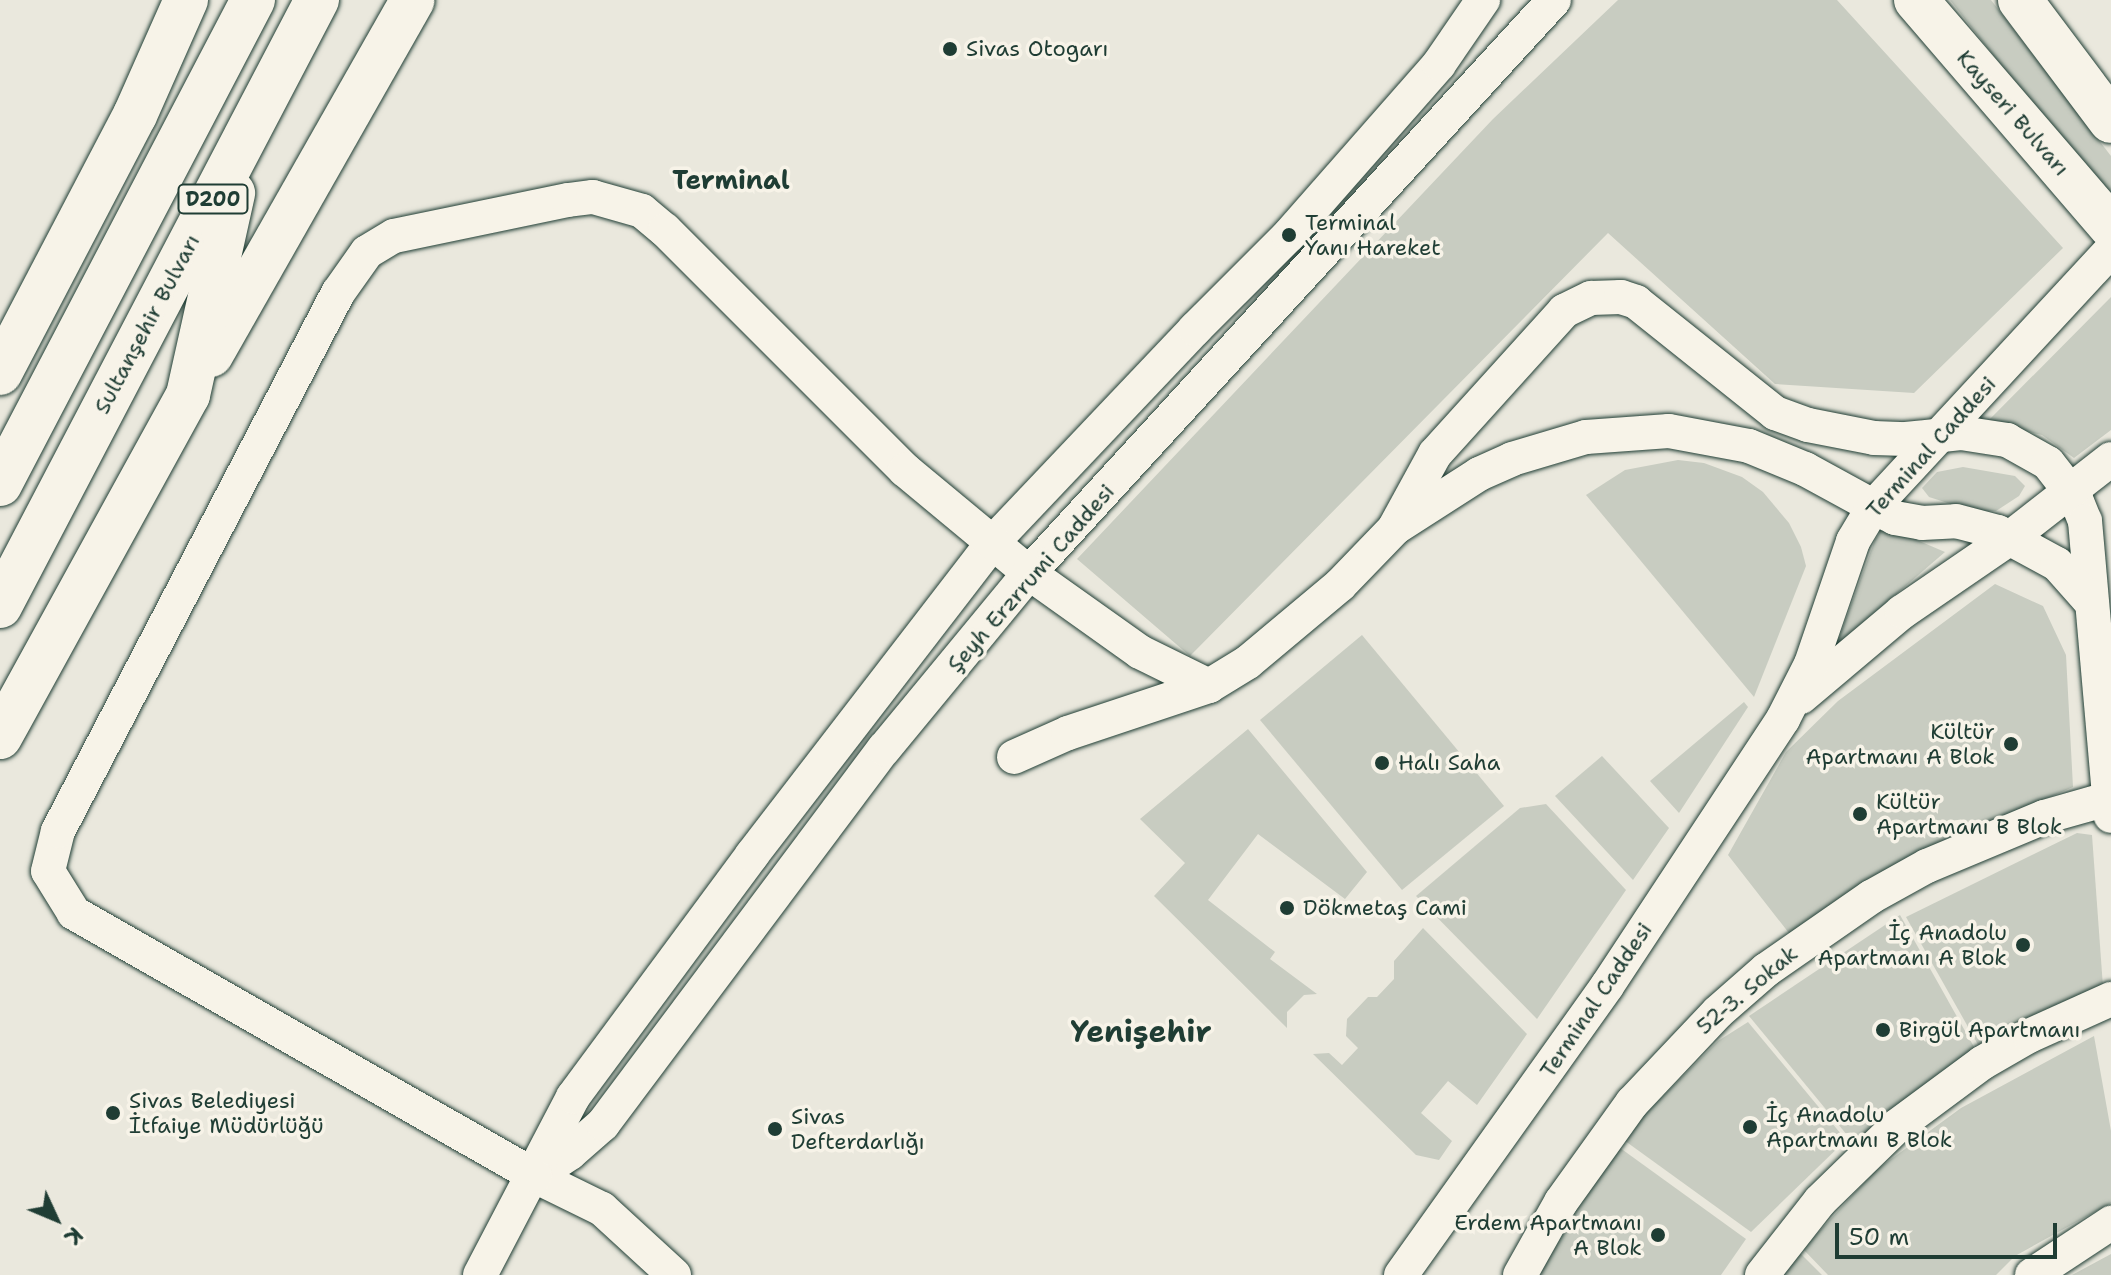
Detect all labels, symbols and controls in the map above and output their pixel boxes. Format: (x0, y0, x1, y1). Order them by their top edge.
place label: Sivas Otogarı (966, 36, 1108, 62)
marker: Sivas Otogarı (941, 40, 959, 58)
street label: Kayseri Bulvarı (1951, 45, 2075, 181)
district label: Terminal (672, 164, 790, 196)
road number: D200 (177, 183, 249, 215)
place label: Terminal Yanı Hareket (1305, 209, 1441, 260)
marker: Terminal Yanı Hareket (1280, 226, 1298, 244)
street label: Sultanşehir Bulvarı (88, 230, 206, 418)
street label: Terminal Caddesi (1860, 371, 2002, 523)
street label: Şeyh Erzrrumi Caddesi (942, 478, 1120, 678)
place label: Kültür Apartmanı A Blok (1806, 718, 1995, 770)
marker: Kültür Apartmanı A Blok (2002, 735, 2020, 753)
place label: Halı Saha (1398, 750, 1500, 776)
marker: Halı Saha (1373, 754, 1391, 772)
place label: Kültür Apartmanı B Blok (1876, 788, 2062, 840)
marker: Kültür Apartmanı B Blok (1851, 805, 1869, 823)
place label: Dökmetaş Cami (1303, 895, 1467, 921)
marker: Dökmetaş Cami (1278, 899, 1296, 917)
street label: Terminal Caddesi (1534, 917, 1658, 1083)
place label: İç Anadolu Apartmanı A Blok (1818, 919, 2007, 970)
marker: İç Anadolu Apartmanı A Blok (2014, 936, 2032, 954)
street label: 52-3. Sokak (1691, 940, 1803, 1040)
district label: Yenişehir (1070, 1014, 1212, 1050)
place label: Birgül Apartmanı (1899, 1017, 2081, 1043)
marker: Birgül Apartmanı (1874, 1021, 1892, 1039)
place label: Sivas Belediyesi İtfaiye Müdürlüğü (129, 1087, 324, 1138)
place label: İç Anadolu Apartmanı B Blok (1766, 1101, 1952, 1152)
place label: Sivas Defterdarlığı (791, 1103, 925, 1154)
marker: Sivas Belediyesi İtfaiye Müdürlüğü (104, 1104, 122, 1122)
marker: İç Anadolu Apartmanı B Blok (1741, 1118, 1759, 1136)
marker: Sivas Defterdarlığı (766, 1120, 784, 1138)
north arrow (16, 1179, 96, 1259)
scale bar (1839, 1207, 2061, 1257)
place label: Erdem Apartmanı A Blok (1454, 1209, 1642, 1260)
text: K (58, 1221, 89, 1251)
text: 50 m (1849, 1221, 1909, 1253)
marker: Erdem Apartmanı A Blok (1649, 1226, 1667, 1244)

